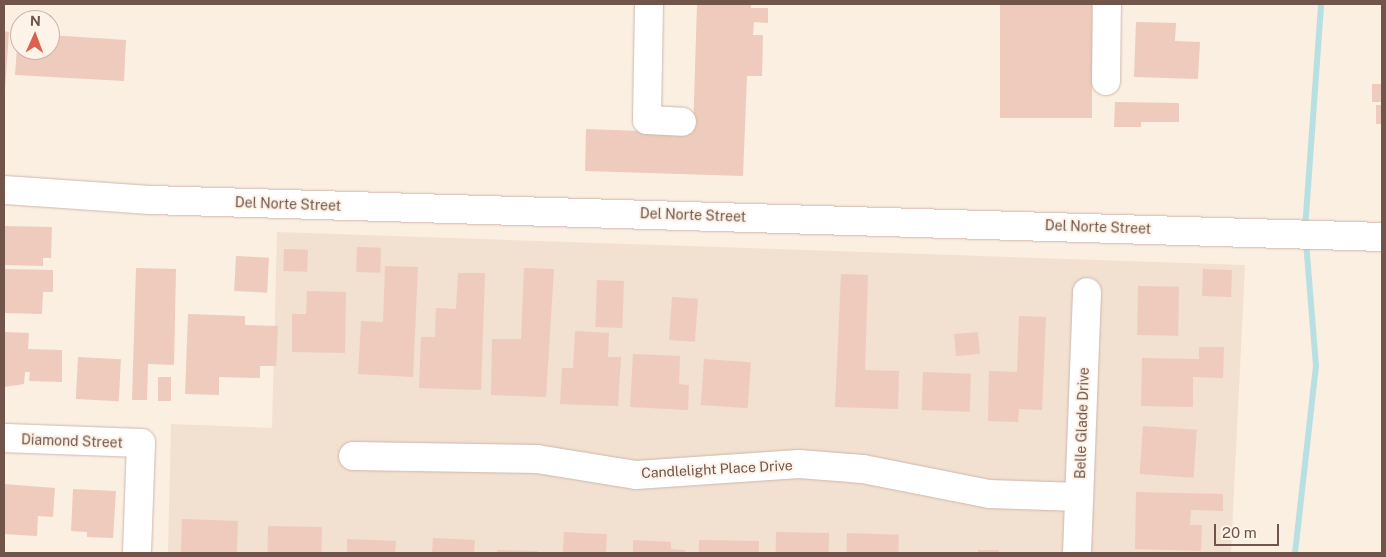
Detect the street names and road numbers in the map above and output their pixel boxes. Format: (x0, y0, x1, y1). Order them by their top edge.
street label: Del Norte Street (235, 194, 341, 214)
street label: Del Norte Street (640, 205, 746, 225)
street label: Del Norte Street (1045, 217, 1151, 237)
street label: Belle Glade Drive (1072, 367, 1092, 479)
street label: Diamond Street (21, 431, 123, 451)
street label: Candlelight Place Drive (641, 457, 793, 481)

